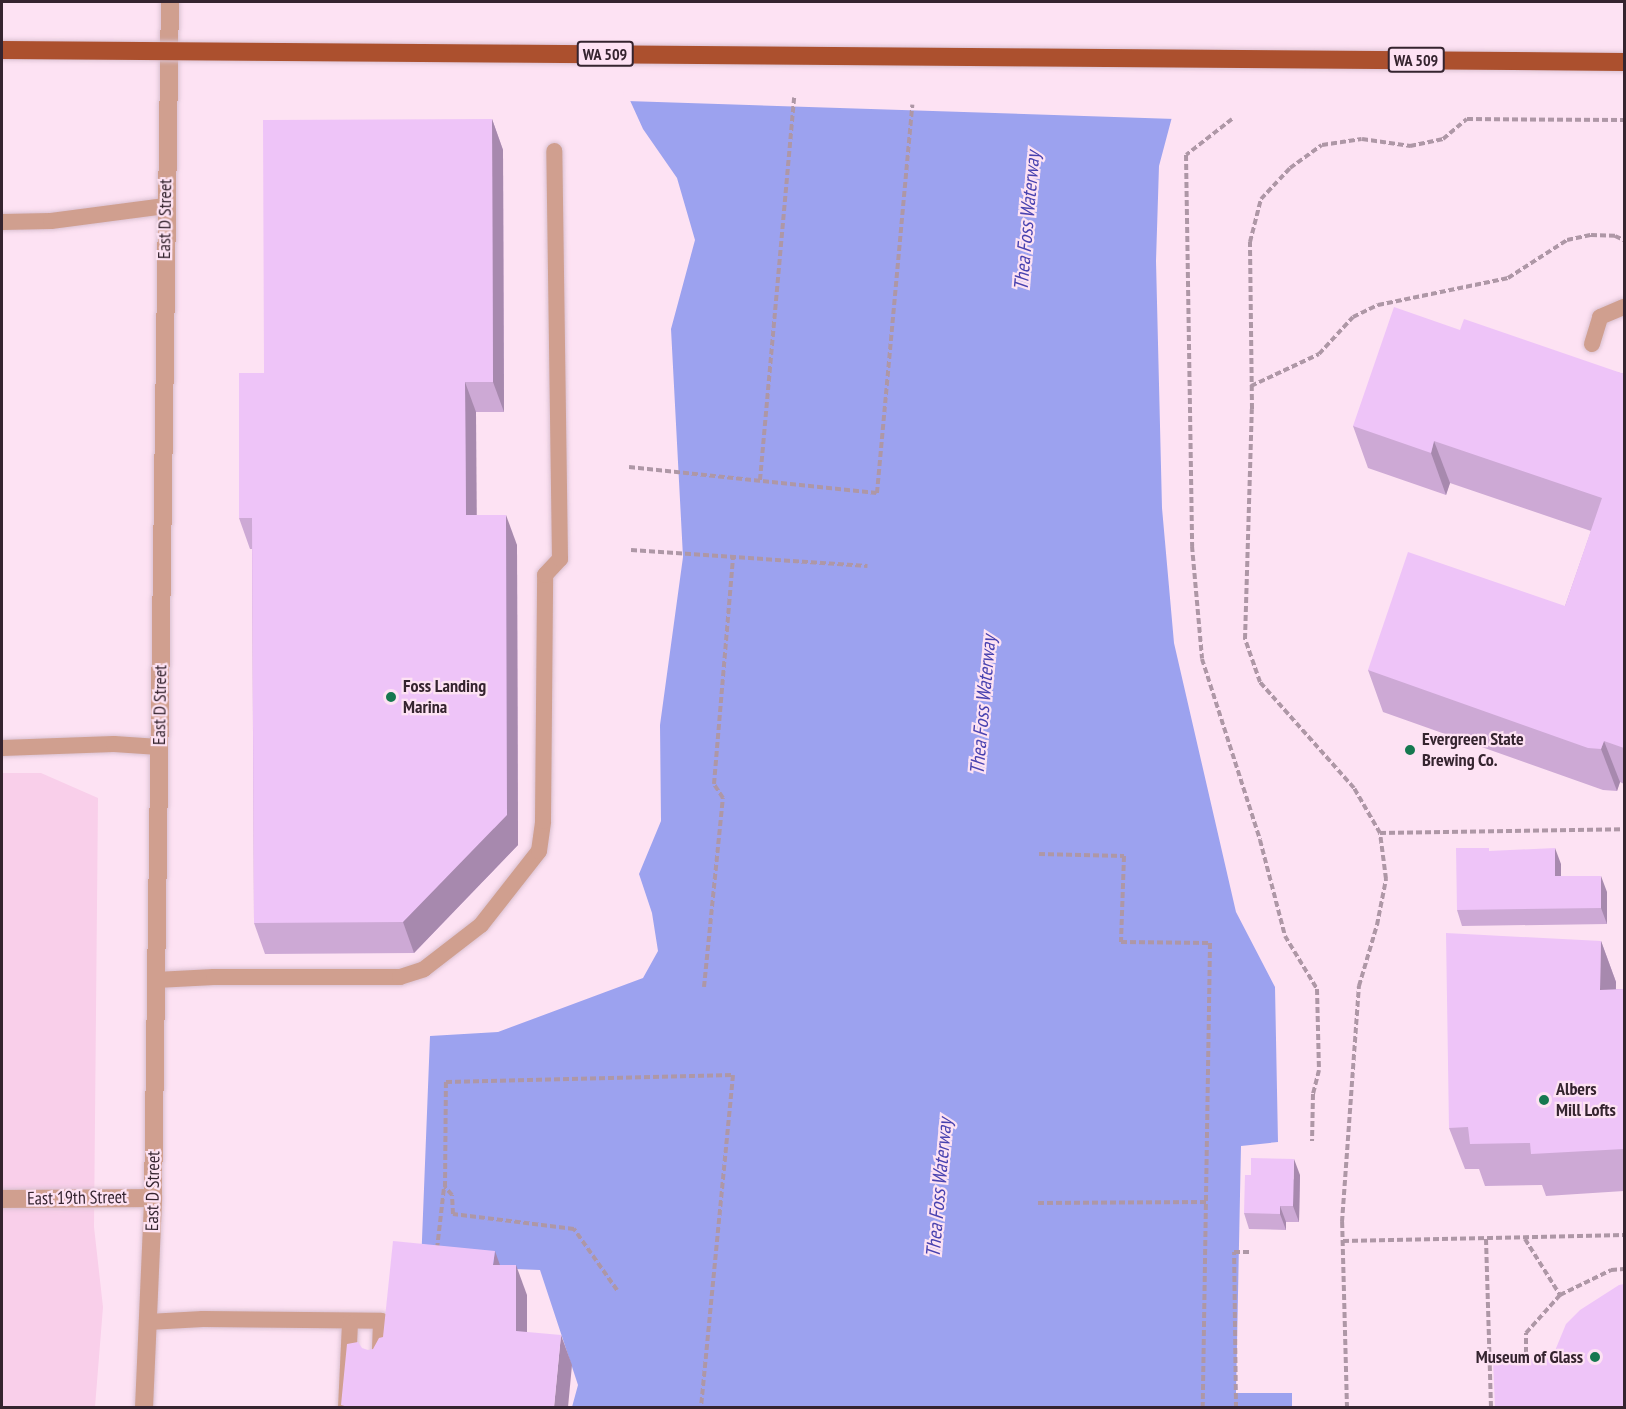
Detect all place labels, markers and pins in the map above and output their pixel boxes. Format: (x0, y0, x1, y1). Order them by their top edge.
place label: Foss Landing Marina (403, 676, 486, 718)
marker: Foss Landing Marina (384, 690, 398, 704)
place label: Evergreen State Brewing Co. (1422, 729, 1524, 771)
marker: Evergreen State Brewing Co. (1403, 743, 1417, 757)
place label: Albers Mill Lofts (1556, 1079, 1616, 1122)
marker: Albers Mill Lofts (1537, 1093, 1551, 1107)
place label: Museum of Glass (1476, 1346, 1583, 1368)
marker: Museum of Glass (1588, 1350, 1602, 1364)

